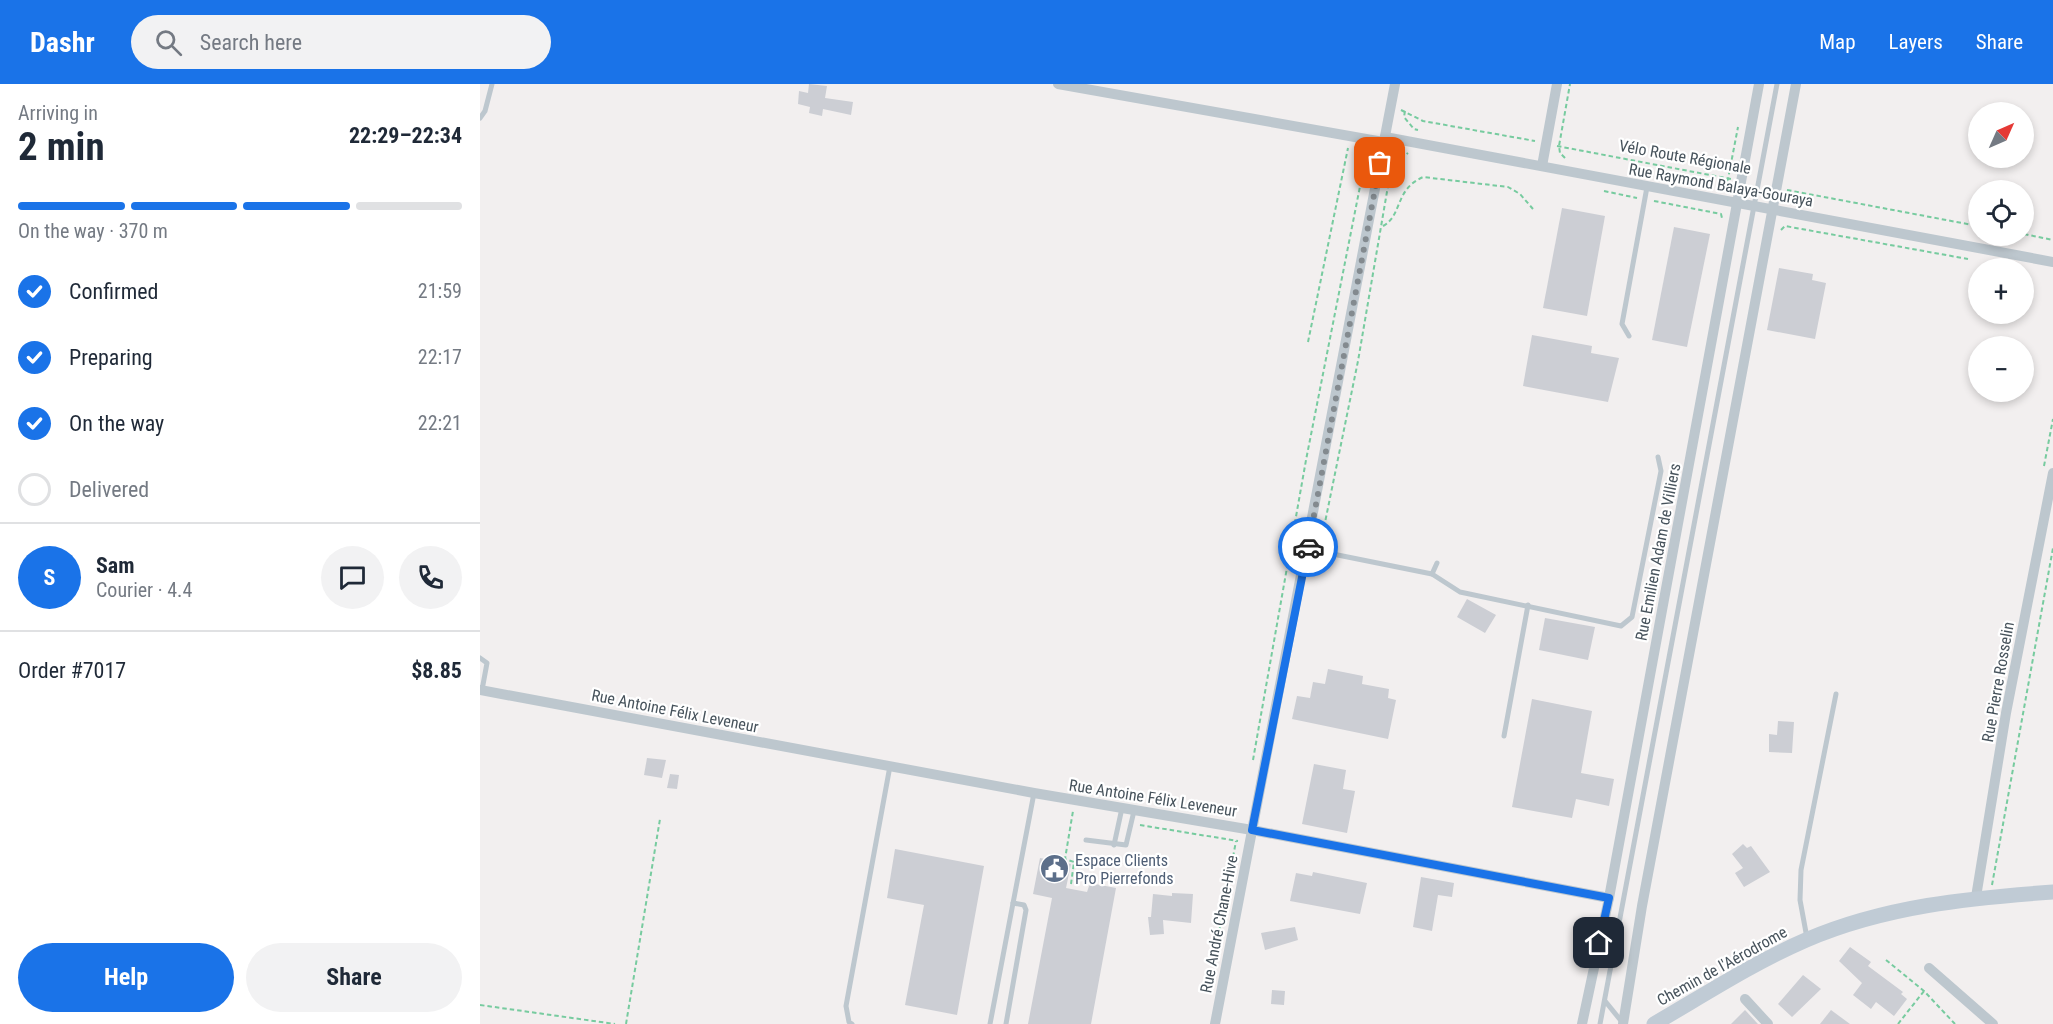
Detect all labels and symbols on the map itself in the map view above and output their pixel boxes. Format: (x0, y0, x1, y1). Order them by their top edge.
north arrow (1968, 102, 2034, 168)
street label: Vélo Route Régionale (1617, 136, 1753, 178)
pin (1354, 137, 1405, 188)
street label: Rue Raymond Balaya-Gouraya (1627, 159, 1815, 211)
street label: Rue Emilien Adam de Villiers (1631, 462, 1685, 642)
courier (1278, 517, 1338, 577)
street label: Rue Pierre Rosselin (1978, 620, 2018, 744)
street label: Rue Antoine Félix Leveneur (590, 685, 760, 737)
street label: Rue Antoine Félix Leveneur (1068, 775, 1238, 821)
place label: Espace Clients Pro Pierrefonds (1075, 851, 1174, 888)
public building icon: Espace Clients Pro Pierrefonds (1038, 853, 1070, 885)
street label: Rue André Chane-Hive (1196, 854, 1242, 994)
pin (1573, 917, 1624, 968)
street label: Chemin de l'Aérodrome (1654, 922, 1790, 1010)

